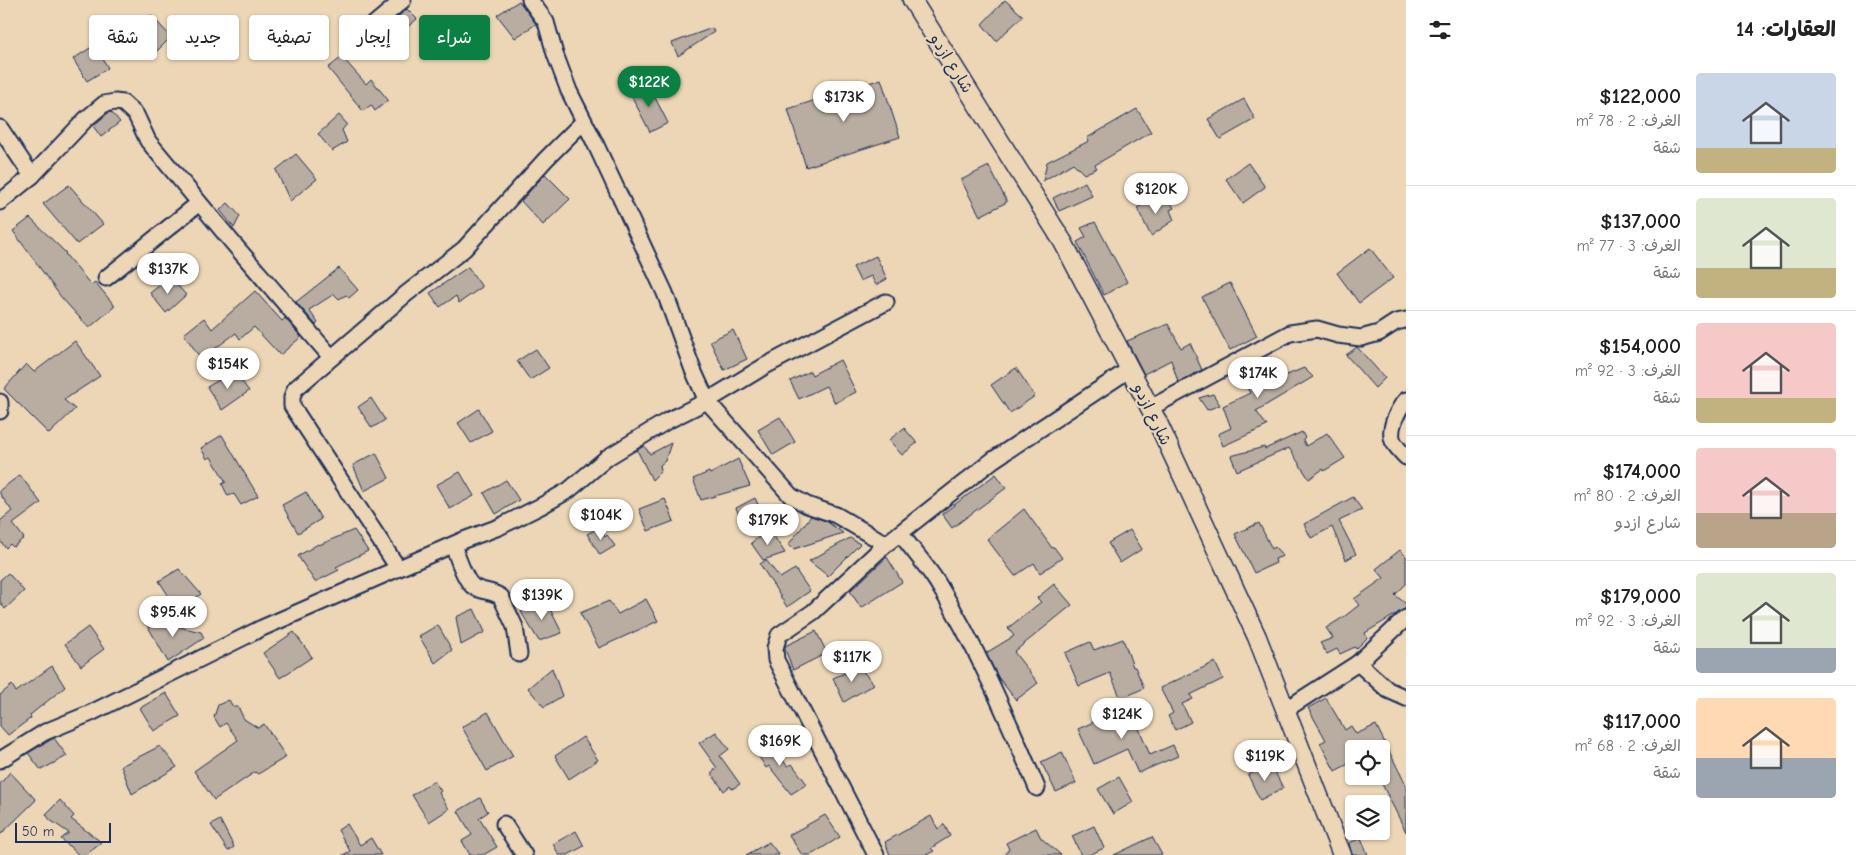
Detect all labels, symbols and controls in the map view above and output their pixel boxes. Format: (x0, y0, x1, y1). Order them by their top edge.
chip: شقة (89, 15, 157, 60)
chip: جديد (167, 15, 239, 60)
chip: تصفية (249, 15, 329, 60)
chip: إيجار (339, 15, 409, 60)
chip: شراء (419, 15, 490, 60)
icon: filters (1426, 16, 1454, 44)
text: العقارات: 14 (1736, 17, 1836, 41)
street label: شارع ازدو (924, 30, 976, 97)
pin: $122K (614, 66, 684, 108)
text: $122K (629, 73, 669, 91)
pin: $173K (809, 80, 879, 123)
text: $122,000 (1599, 84, 1681, 108)
text: $173K (824, 88, 864, 106)
icon: home (1736, 93, 1796, 153)
text: الغرف: 2 · 78 m² (1576, 112, 1681, 130)
text: شقة (1653, 139, 1681, 157)
pin: $120K (1121, 172, 1191, 215)
text: $120K (1135, 180, 1177, 198)
text: $137,000 (1600, 209, 1681, 233)
icon: home (1736, 218, 1796, 278)
text: الغرف: 3 · 77 m² (1577, 237, 1681, 255)
pin: $137K (133, 252, 203, 295)
text: $137K (148, 260, 188, 278)
text: شقة (1653, 264, 1681, 282)
text: $154,000 (1599, 334, 1681, 358)
icon: home (1736, 343, 1796, 403)
pin: $154K (193, 348, 263, 390)
text: $154K (208, 355, 248, 373)
pin: $174K (1223, 356, 1293, 399)
text: الغرف: 3 · 92 m² (1575, 362, 1681, 380)
text: $174K (1239, 364, 1277, 382)
street label: شارع ازدو (1127, 380, 1175, 449)
text: شقة (1653, 389, 1681, 407)
text: $174,000 (1602, 459, 1681, 483)
icon: home (1736, 468, 1796, 528)
text: الغرف: 2 · 80 m² (1573, 487, 1681, 505)
pin: $104K (566, 498, 636, 541)
pin: $179K (733, 504, 803, 546)
text: $104K (580, 506, 622, 524)
text: $179K (748, 511, 788, 529)
text: شارع ازدو (1615, 514, 1681, 532)
pin: $139K (507, 578, 577, 621)
text: $179,000 (1600, 584, 1681, 608)
text: $139K (521, 586, 563, 604)
icon: home (1736, 593, 1796, 653)
pin: $95.4K (132, 596, 214, 638)
text: $95.4K (150, 603, 196, 621)
text: الغرف: 3 · 92 m² (1575, 612, 1681, 630)
text: شقة (1653, 639, 1681, 657)
pin: $117K (817, 640, 887, 683)
text: $117K (833, 648, 871, 666)
pin: $124K (1087, 698, 1157, 740)
text: $124K (1102, 705, 1142, 723)
text: $117,000 (1602, 709, 1681, 733)
icon: home (1736, 718, 1796, 778)
pin: $169K (745, 724, 815, 767)
text: $169K (759, 732, 801, 750)
text: الغرف: 2 · 68 m² (1574, 737, 1681, 755)
pin: $119K (1230, 740, 1300, 782)
map controls (1345, 740, 1390, 840)
button: locate (1345, 740, 1390, 785)
text: $119K (1245, 747, 1285, 765)
text: شقة (1653, 764, 1681, 782)
button: layers (1345, 795, 1390, 840)
scale bar (15, 820, 111, 843)
text: 50 m (22, 823, 54, 840)

